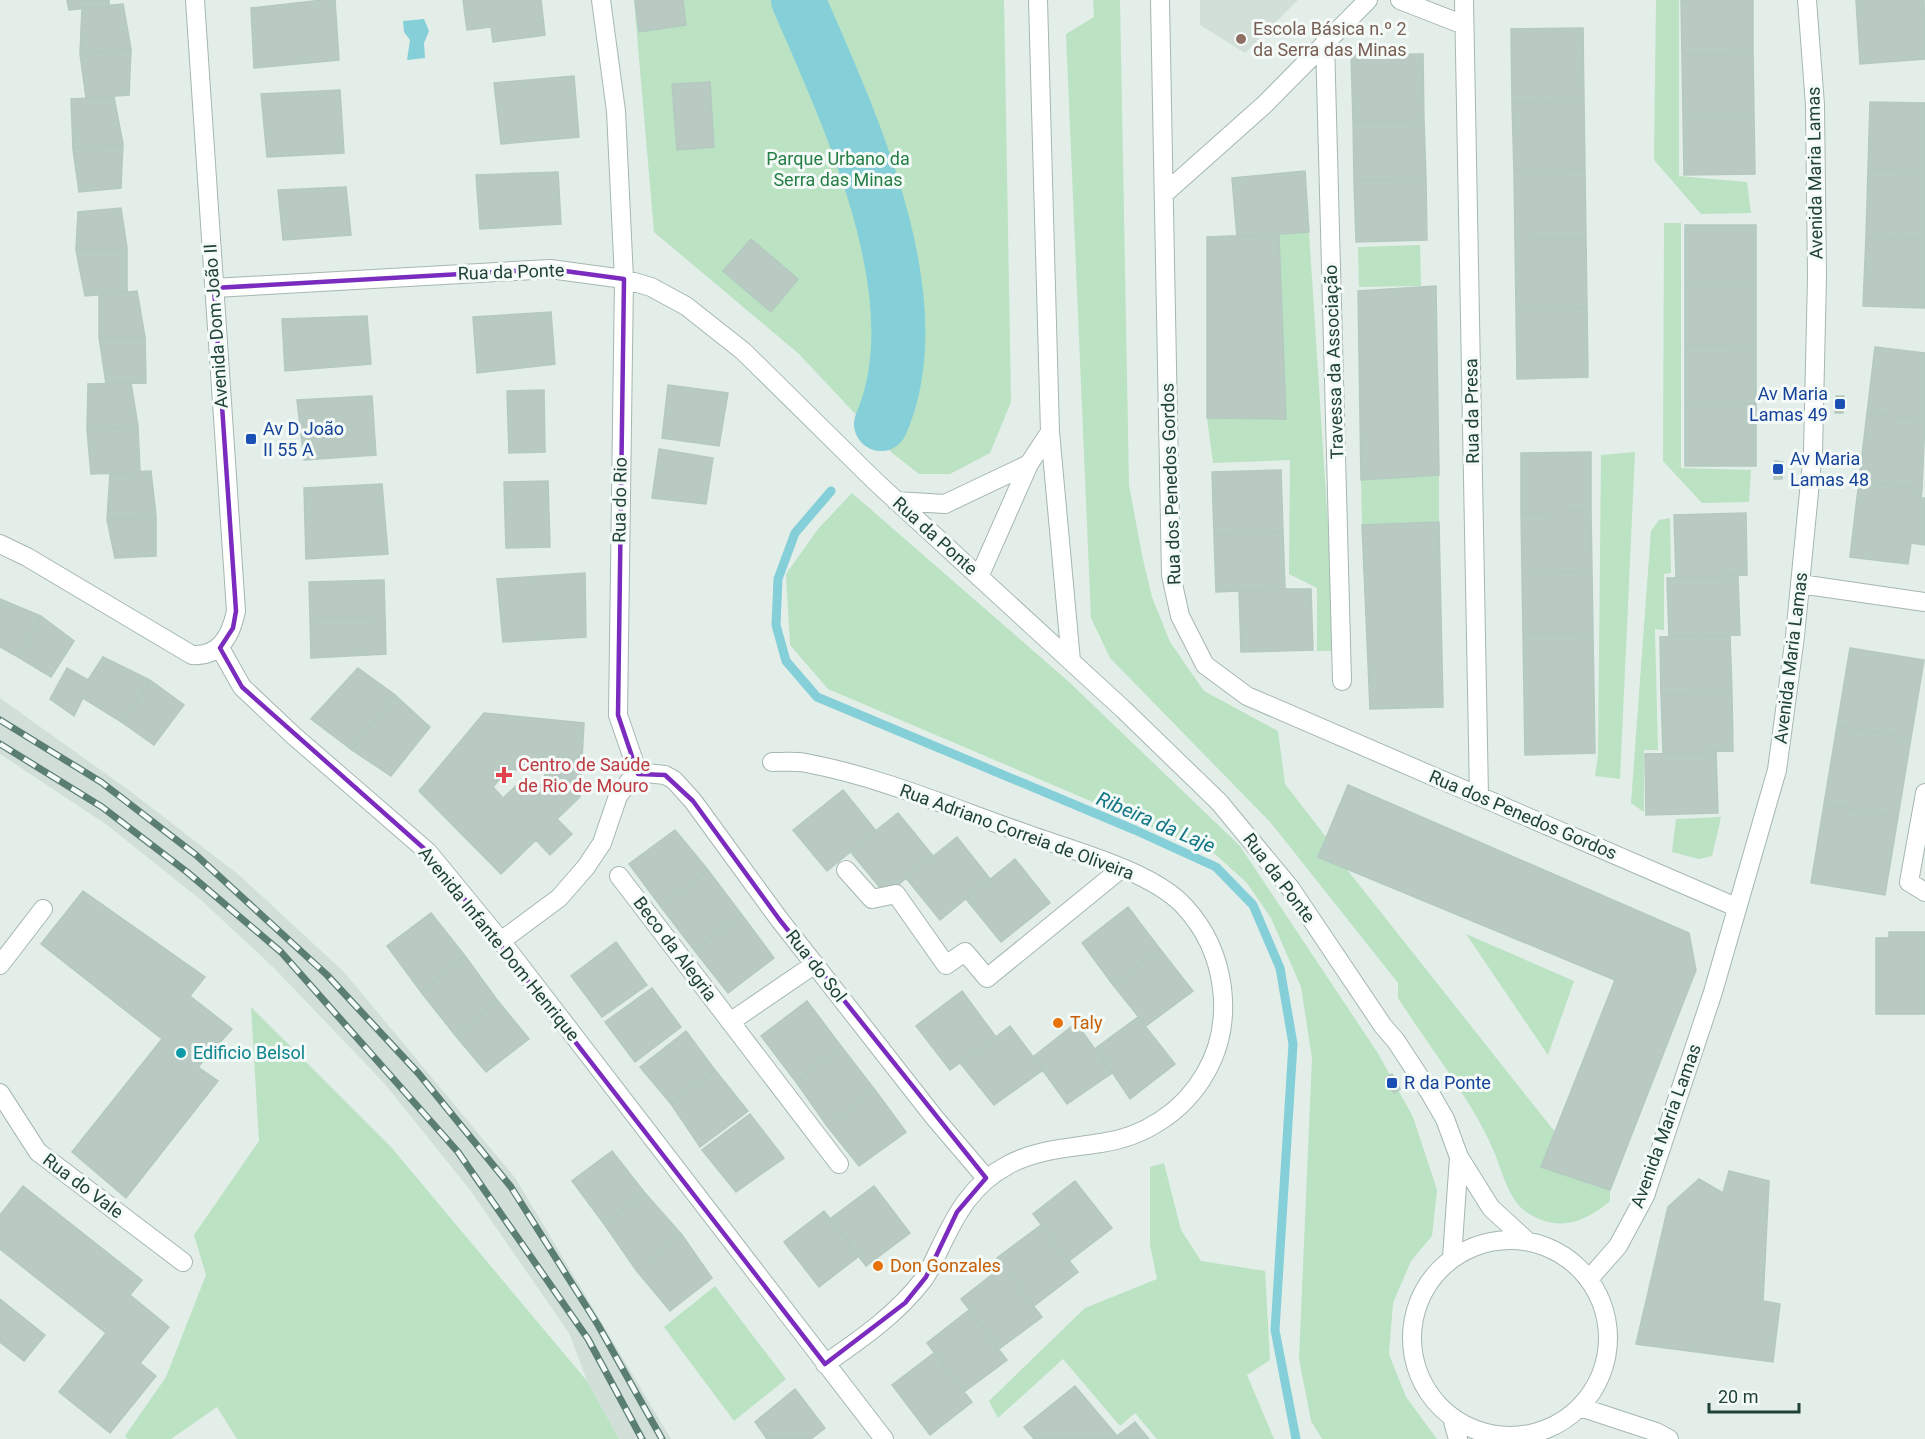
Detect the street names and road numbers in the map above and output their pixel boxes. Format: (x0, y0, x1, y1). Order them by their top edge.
street label: Avenida Maria Lamas (1802, 86, 1827, 260)
street label: Avenida Dom João II (199, 243, 232, 409)
street label: Rua da Ponte (457, 259, 565, 284)
street label: Travessa da Associação (1320, 264, 1347, 460)
street label: Rua da Presa (1460, 358, 1483, 464)
street label: Rua dos Penedos Gordos (1156, 383, 1185, 585)
street label: Rua do Rio (608, 457, 631, 543)
street label: Rua da Ponte (889, 492, 982, 579)
street label: Avenida Maria Lamas (1770, 571, 1811, 745)
street label: Rua dos Penedos Gordos (1426, 765, 1620, 864)
street label: Rua Adriano Correia de Oliveira (897, 779, 1137, 884)
street label: Rua da Ponte (1239, 829, 1320, 927)
street label: Avenida Infante Dom Henrique (415, 842, 584, 1045)
street label: Beco da Alegria (629, 892, 722, 1005)
street label: Rua do Sol (782, 926, 851, 1006)
street label: Avenida Maria Lamas (1626, 1041, 1705, 1211)
street label: Rua do Vale (39, 1149, 128, 1223)

